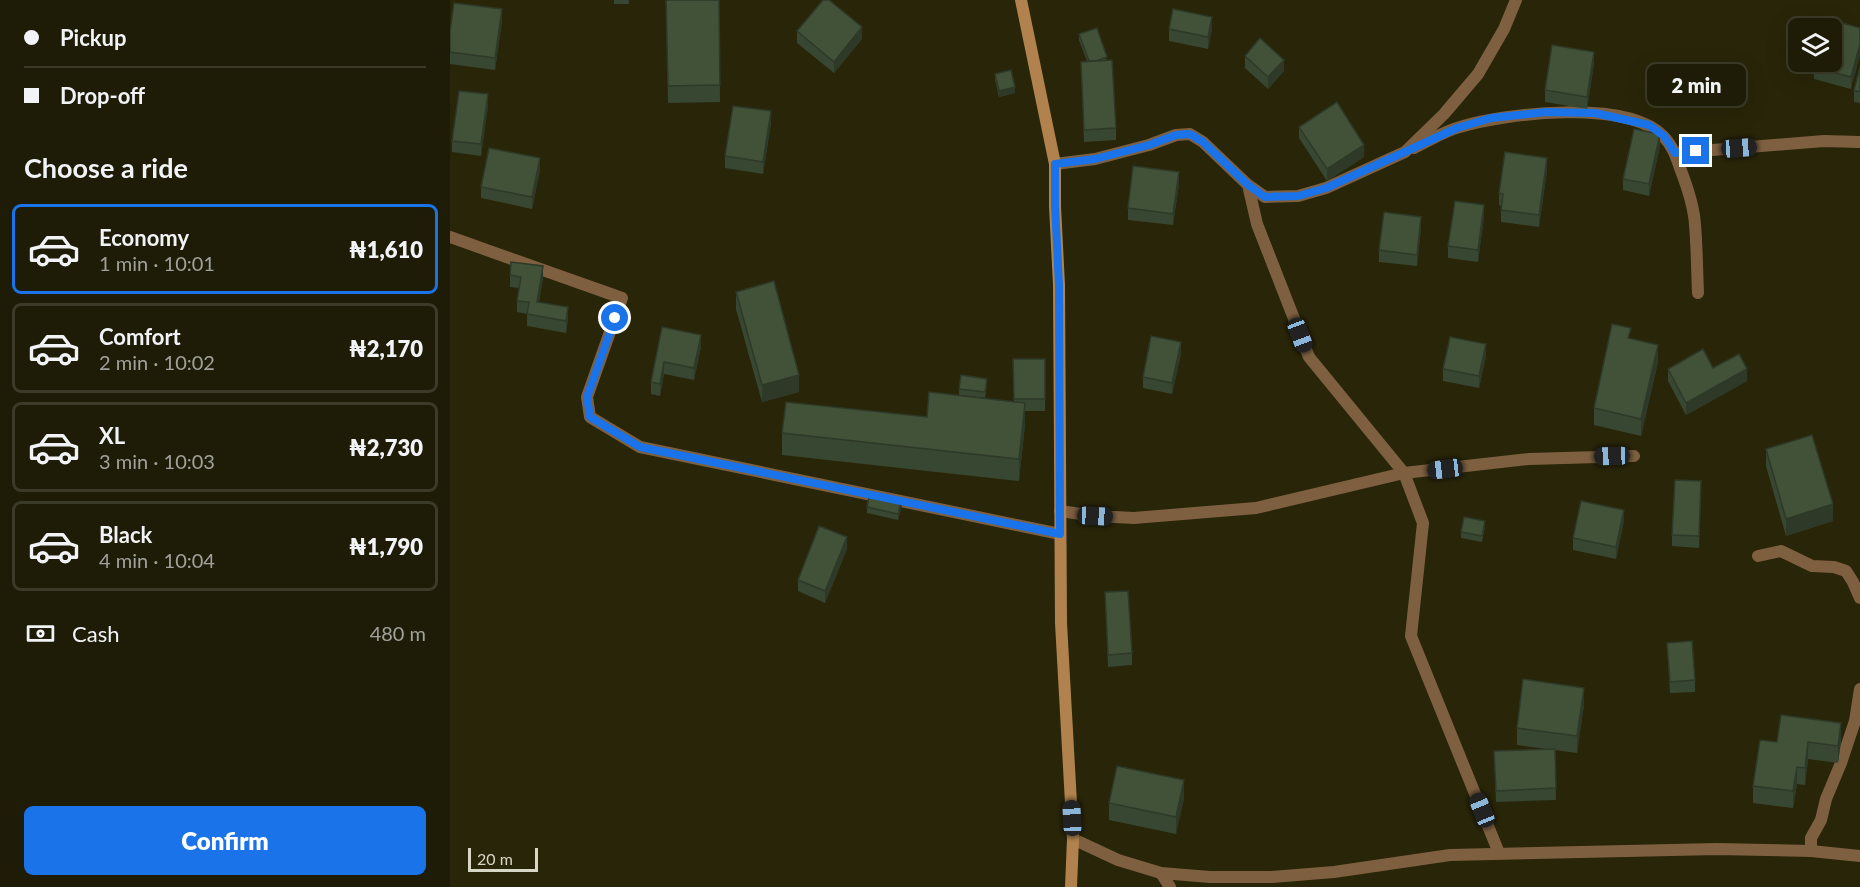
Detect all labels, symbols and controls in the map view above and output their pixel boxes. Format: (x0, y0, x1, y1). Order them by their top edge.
map controls (1788, 18, 1842, 72)
button: layers (1788, 18, 1842, 72)
text: Pickup (60, 24, 126, 51)
callout: 2 min (1646, 64, 1746, 106)
text: 2 min (1672, 73, 1721, 97)
text: Drop-off (60, 82, 145, 109)
route end (1682, 137, 1709, 164)
car (1720, 138, 1758, 158)
text: Choose a ride (24, 151, 188, 184)
icon: car (27, 222, 81, 276)
text: Economy (99, 224, 189, 251)
text: ₦1,610 (349, 236, 423, 263)
text: 1 min · 10:01 (99, 251, 215, 275)
route start (601, 304, 628, 331)
car (1285, 315, 1315, 355)
icon: car (27, 321, 81, 375)
text: Comfort (99, 323, 181, 350)
text: ₦2,170 (349, 335, 423, 362)
text: 2 min · 10:02 (99, 350, 215, 374)
icon: car (27, 420, 81, 474)
text: XL (99, 422, 125, 449)
text: ₦2,730 (349, 434, 423, 461)
car (1594, 446, 1630, 466)
text: 3 min · 10:03 (99, 449, 215, 473)
car (1426, 458, 1464, 480)
car (1077, 506, 1113, 526)
icon: car (27, 519, 81, 573)
text: Black (99, 521, 152, 548)
text: ₦1,790 (349, 533, 423, 560)
text: 4 min · 10:04 (99, 548, 215, 572)
icon: cash (24, 617, 57, 650)
text: Cash (72, 620, 119, 647)
text: 480 m (370, 621, 426, 645)
car (1467, 790, 1497, 830)
car (1062, 800, 1082, 836)
button: Confirm (24, 806, 426, 875)
scale bar (468, 845, 538, 872)
text: 20 m (477, 849, 513, 868)

